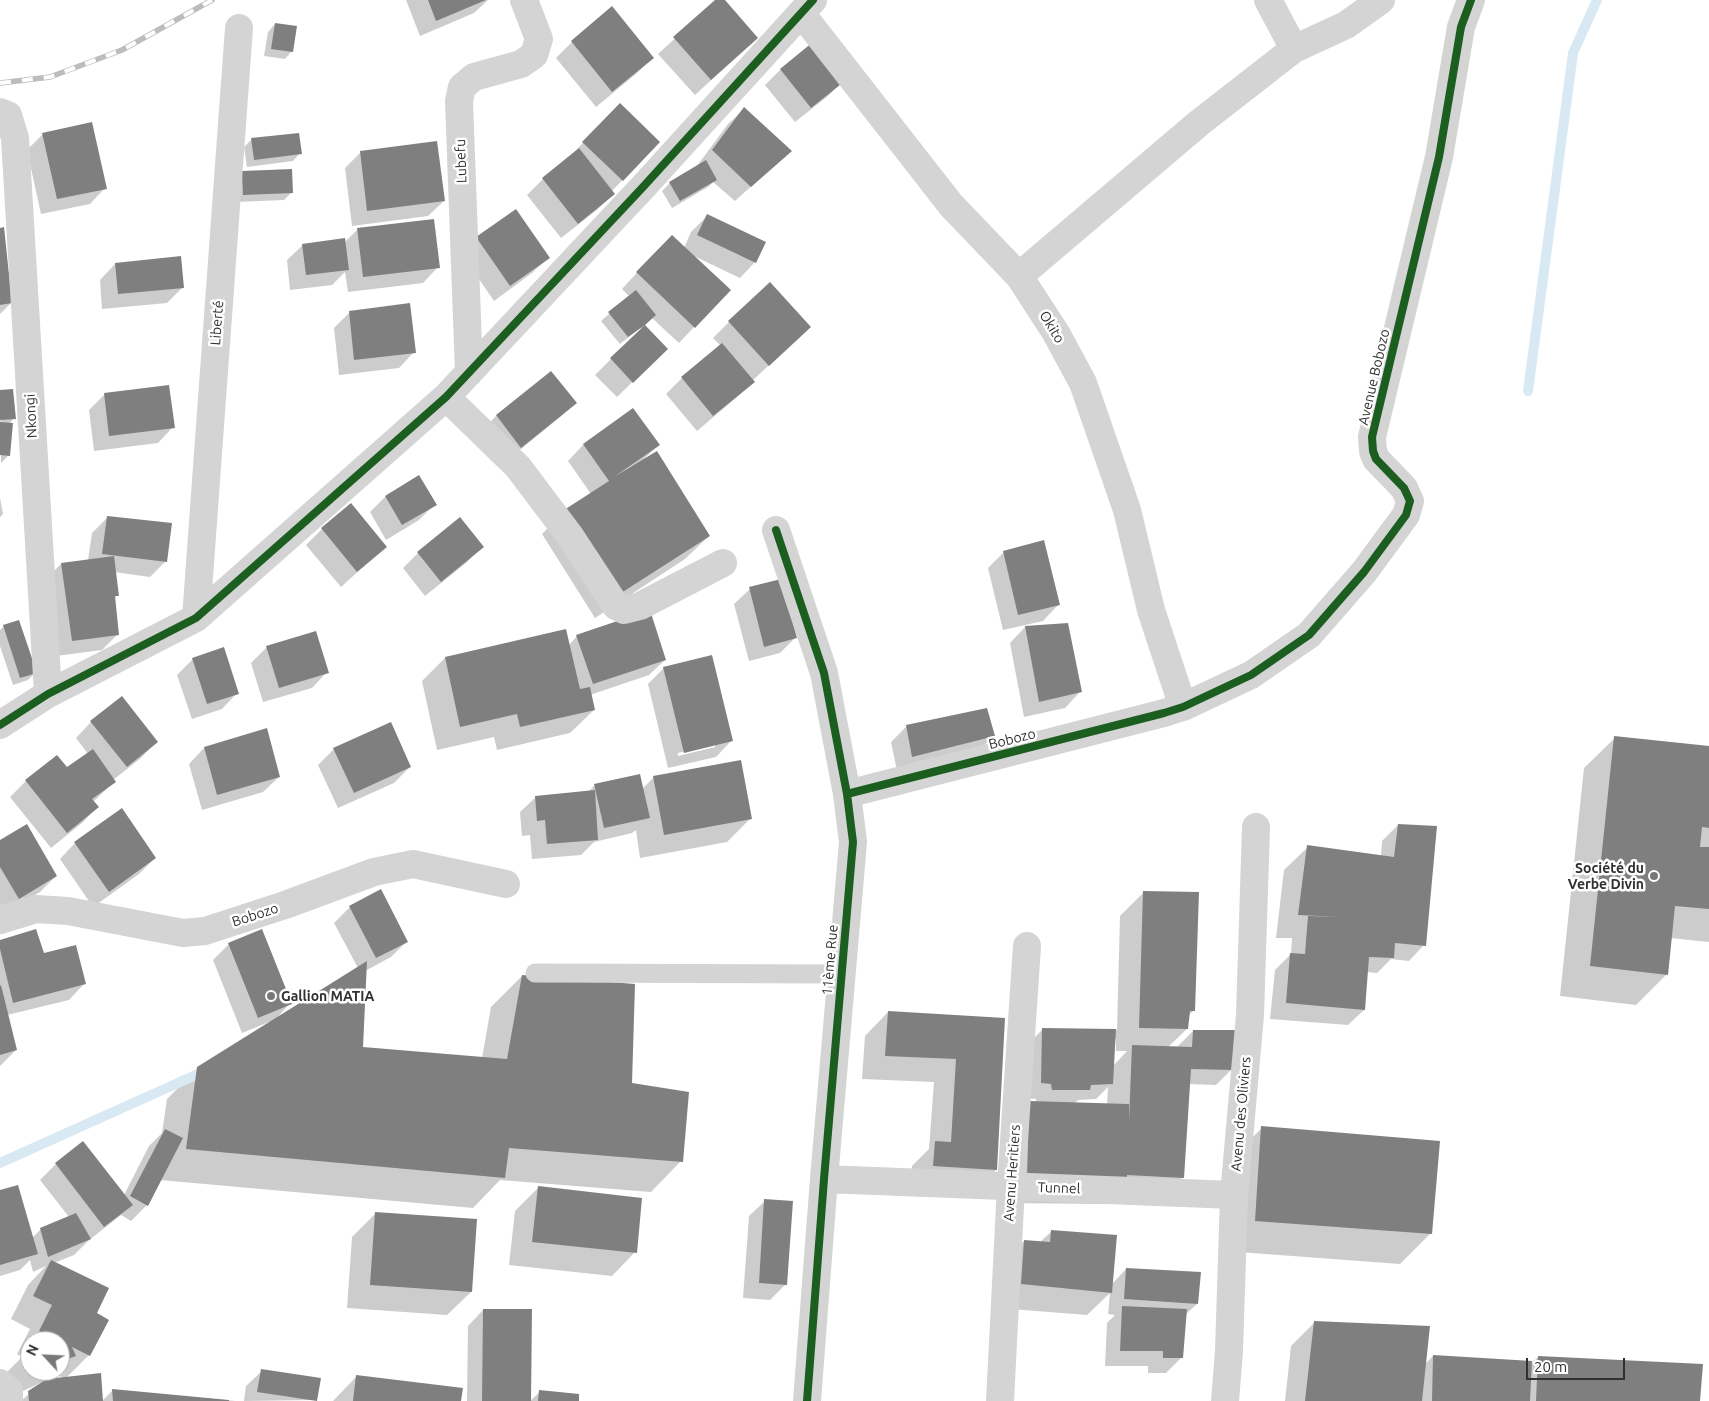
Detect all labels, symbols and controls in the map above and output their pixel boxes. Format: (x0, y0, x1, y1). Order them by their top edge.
street label: Lubefu (452, 139, 470, 183)
street label: Liberté (207, 300, 227, 346)
street label: Okito (1036, 308, 1068, 346)
street label: Avenue Bobozo (1355, 327, 1393, 427)
street label: Nkongi (21, 393, 41, 439)
street label: Bobozo (987, 725, 1037, 753)
place label: Société du Verbe Divin (1568, 860, 1644, 892)
marker: Société du Verbe Divin (1648, 870, 1660, 882)
street label: Bobozo (230, 900, 280, 930)
street label: 11ème Rue (819, 924, 841, 996)
place label: Gallion MATIA (281, 988, 374, 1004)
marker: Gallion MATIA (265, 990, 277, 1002)
street label: Avenu des Oliviers (1228, 1056, 1254, 1172)
street label: Avenu Heritiers (1000, 1124, 1024, 1222)
street label: Tunnel (1037, 1179, 1081, 1197)
north arrow (20, 1331, 70, 1381)
text: N (23, 1342, 42, 1358)
scale bar (1529, 1348, 1628, 1380)
text: 20 m (1534, 1358, 1567, 1375)

